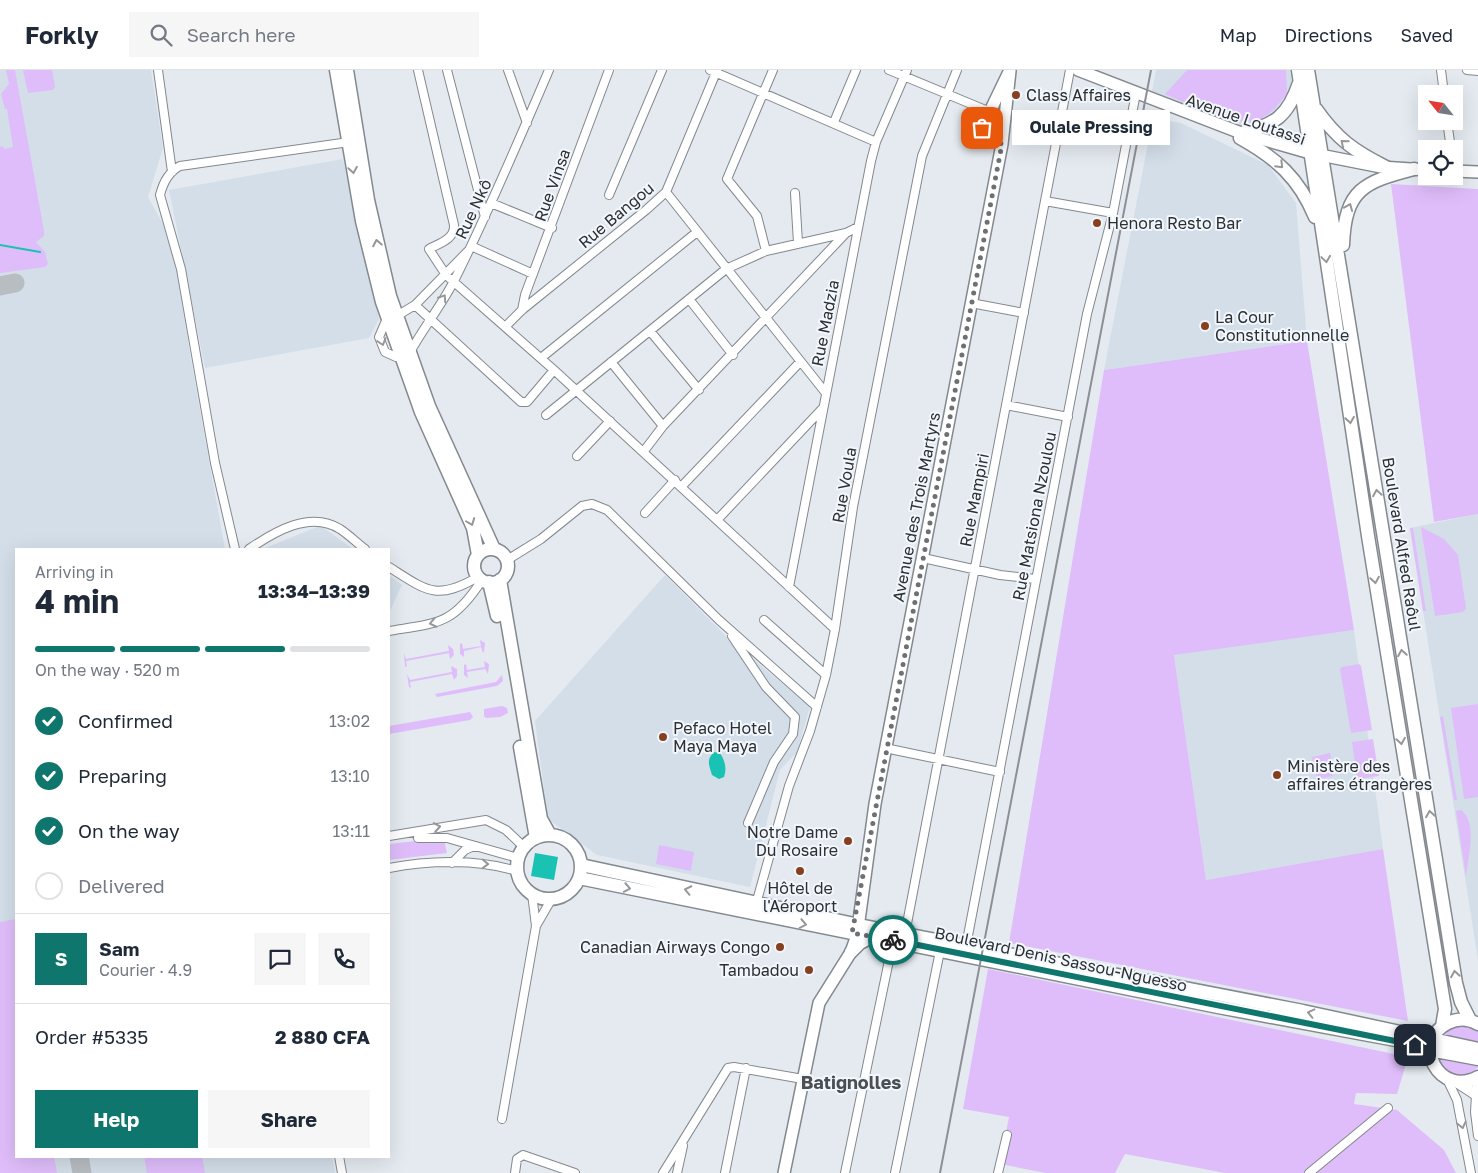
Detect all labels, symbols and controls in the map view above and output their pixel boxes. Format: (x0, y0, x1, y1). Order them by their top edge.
search box (129, 12, 479, 57)
text: Forkly (25, 20, 99, 49)
icon: search (147, 21, 175, 49)
text: Search here (187, 23, 296, 46)
text: Map (1220, 24, 1256, 46)
text: Directions (1284, 24, 1372, 46)
text: Saved (1400, 24, 1453, 46)
place label: Class Affaires (1026, 85, 1131, 105)
north arrow (1418, 85, 1462, 130)
map controls (1418, 85, 1463, 185)
marker: Class Affaires (1010, 89, 1022, 101)
street label: Avenue Loutassi (1183, 89, 1309, 149)
pin (961, 107, 1003, 149)
callout: Oulale Pressing (1012, 110, 1170, 146)
icon: bag (968, 114, 996, 142)
text: Oulale Pressing (1029, 117, 1153, 137)
one-way arrow (1341, 139, 1350, 148)
button: locate (1418, 140, 1463, 185)
street label: Rue Vinsa (530, 146, 574, 224)
one-way arrow (1274, 159, 1283, 168)
one-way arrow (348, 165, 358, 174)
street label: Rue Nkô (450, 176, 496, 242)
street label: Rue Bangou (574, 178, 658, 252)
one-way arrow (1343, 203, 1354, 212)
place label: Henora Resto Bar (1107, 213, 1241, 233)
marker: Henora Resto Bar (1091, 217, 1103, 229)
one-way arrow (373, 239, 383, 247)
one-way arrow (1320, 255, 1331, 263)
street label: Rue Madzia (807, 278, 843, 368)
one-way arrow (437, 294, 446, 303)
place label: La Cour Constitutionnelle (1215, 307, 1349, 345)
marker: La Cour Constitutionnelle (1199, 320, 1211, 332)
one-way arrow (376, 338, 386, 346)
street label: Avenue des Trois Martyrs (888, 410, 944, 604)
one-way arrow (1345, 415, 1355, 424)
street label: Rue Matsiona Nzoulou (1008, 430, 1060, 602)
street label: Rue Voula (827, 445, 861, 525)
street label: Rue Mampiri (955, 451, 993, 549)
street label: Boulevard Alfred Raôul (1378, 456, 1426, 632)
one-way arrow (1373, 488, 1383, 497)
one-way arrow (464, 517, 475, 526)
text: Arriving in (35, 562, 114, 582)
one-way arrow (1370, 576, 1380, 584)
text: 13:34–13:39 (258, 579, 370, 602)
text: 4 min (35, 582, 119, 620)
one-way arrow (428, 617, 437, 628)
one-way arrow (1398, 649, 1408, 658)
text: On the way · 520 m (35, 660, 180, 680)
icon: check (35, 707, 63, 735)
text: Confirmed (78, 709, 173, 732)
text: 13:02 (329, 711, 370, 731)
place label: Pefaco Hotel Maya Maya (673, 718, 772, 756)
marker: Pefaco Hotel Maya Maya (657, 731, 669, 743)
one-way arrow (1395, 737, 1406, 745)
place label: Ministère des affaires étrangères (1287, 756, 1432, 794)
icon: check (35, 762, 63, 790)
text: Preparing (78, 764, 167, 787)
text: 13:10 (330, 766, 370, 786)
marker: Ministère des affaires étrangères (1271, 769, 1283, 781)
one-way arrow (1425, 809, 1435, 818)
icon: check (35, 817, 63, 845)
text: On the way (78, 819, 180, 842)
text: 13:11 (333, 821, 370, 841)
one-way arrow (432, 822, 441, 833)
place label: Notre Dame Du Rosaire (747, 822, 838, 860)
marker: Notre Dame Du Rosaire (842, 835, 854, 847)
one-way arrow (482, 859, 489, 869)
marker: Hôtel de l'Aéroport (794, 865, 806, 877)
text: Delivered (78, 874, 165, 897)
place label: Hôtel de l'Aéroport (763, 878, 837, 916)
one-way arrow (622, 883, 631, 893)
one-way arrow (683, 885, 692, 896)
courier (868, 915, 918, 965)
one-way arrow (799, 918, 808, 929)
street label: Boulevard Denis Sassou-Nguesso (933, 922, 1189, 996)
icon: bike (879, 926, 907, 954)
button: chat (254, 933, 306, 985)
button: phone (318, 933, 370, 985)
text: Sam (99, 937, 139, 960)
place label: Canadian Airways Congo (580, 937, 770, 957)
marker: Canadian Airways Congo (774, 941, 786, 953)
text: S (55, 947, 67, 970)
text: Courier · 4.9 (99, 960, 192, 980)
place label: Tambadou (719, 960, 799, 980)
marker: Tambadou (803, 964, 815, 976)
one-way arrow (1450, 970, 1460, 978)
one-way arrow (1306, 1008, 1315, 1019)
pin (1394, 1024, 1436, 1066)
text: Order #5335 (35, 1025, 148, 1048)
text: 2 880 CFA (275, 1025, 370, 1048)
icon: home (1401, 1031, 1429, 1059)
district label: Batignolles (801, 1071, 901, 1093)
button: Help (35, 1090, 198, 1148)
button: Share (208, 1090, 370, 1148)
one-way arrow (1456, 1120, 1467, 1129)

